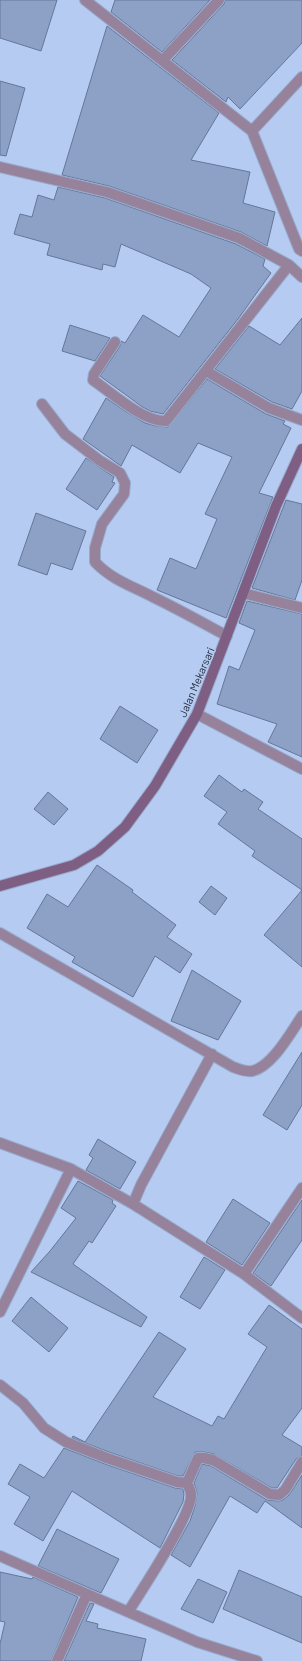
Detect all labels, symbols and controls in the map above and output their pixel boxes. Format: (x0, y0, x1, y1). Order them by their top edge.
street label: Jalan Mekarsari (175, 645, 217, 719)

